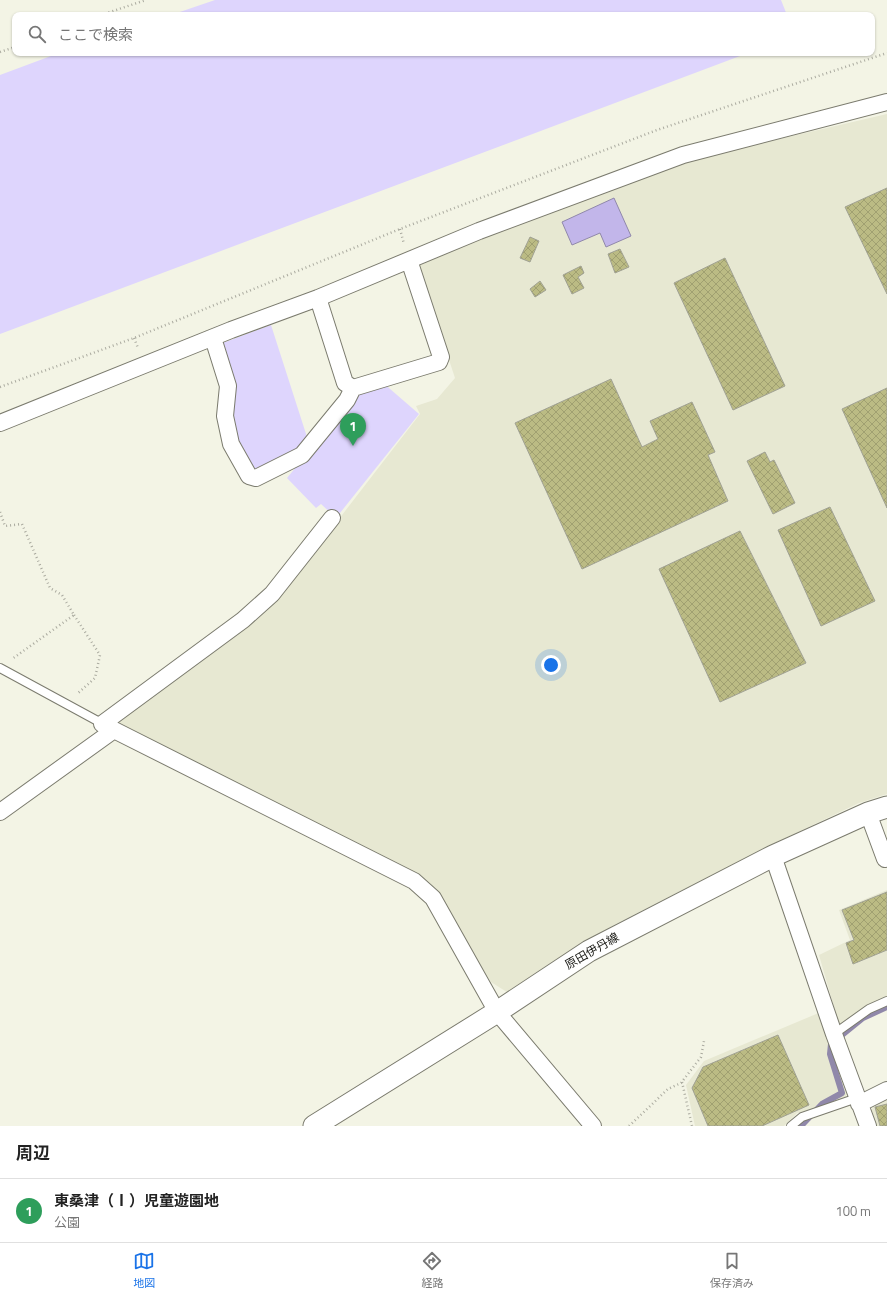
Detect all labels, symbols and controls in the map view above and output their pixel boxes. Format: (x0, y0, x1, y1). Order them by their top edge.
search box (12, 12, 875, 56)
icon: search (26, 23, 48, 45)
text: ここで検索 (58, 23, 133, 46)
pin: 1 (340, 413, 366, 446)
your location (541, 655, 561, 675)
street label: 原田伊丹線 (561, 927, 622, 974)
text: 周辺 (16, 1140, 50, 1166)
text: 東桑津（Ⅰ）児童遊園地 (54, 1189, 219, 1212)
text: 1 (25, 1201, 33, 1221)
text: 100 m (835, 1201, 871, 1221)
text: 公園 (54, 1212, 80, 1232)
tab: 地図 (133, 1250, 155, 1291)
tab: 経路 (421, 1250, 443, 1291)
tab: 保存済み (710, 1250, 754, 1291)

